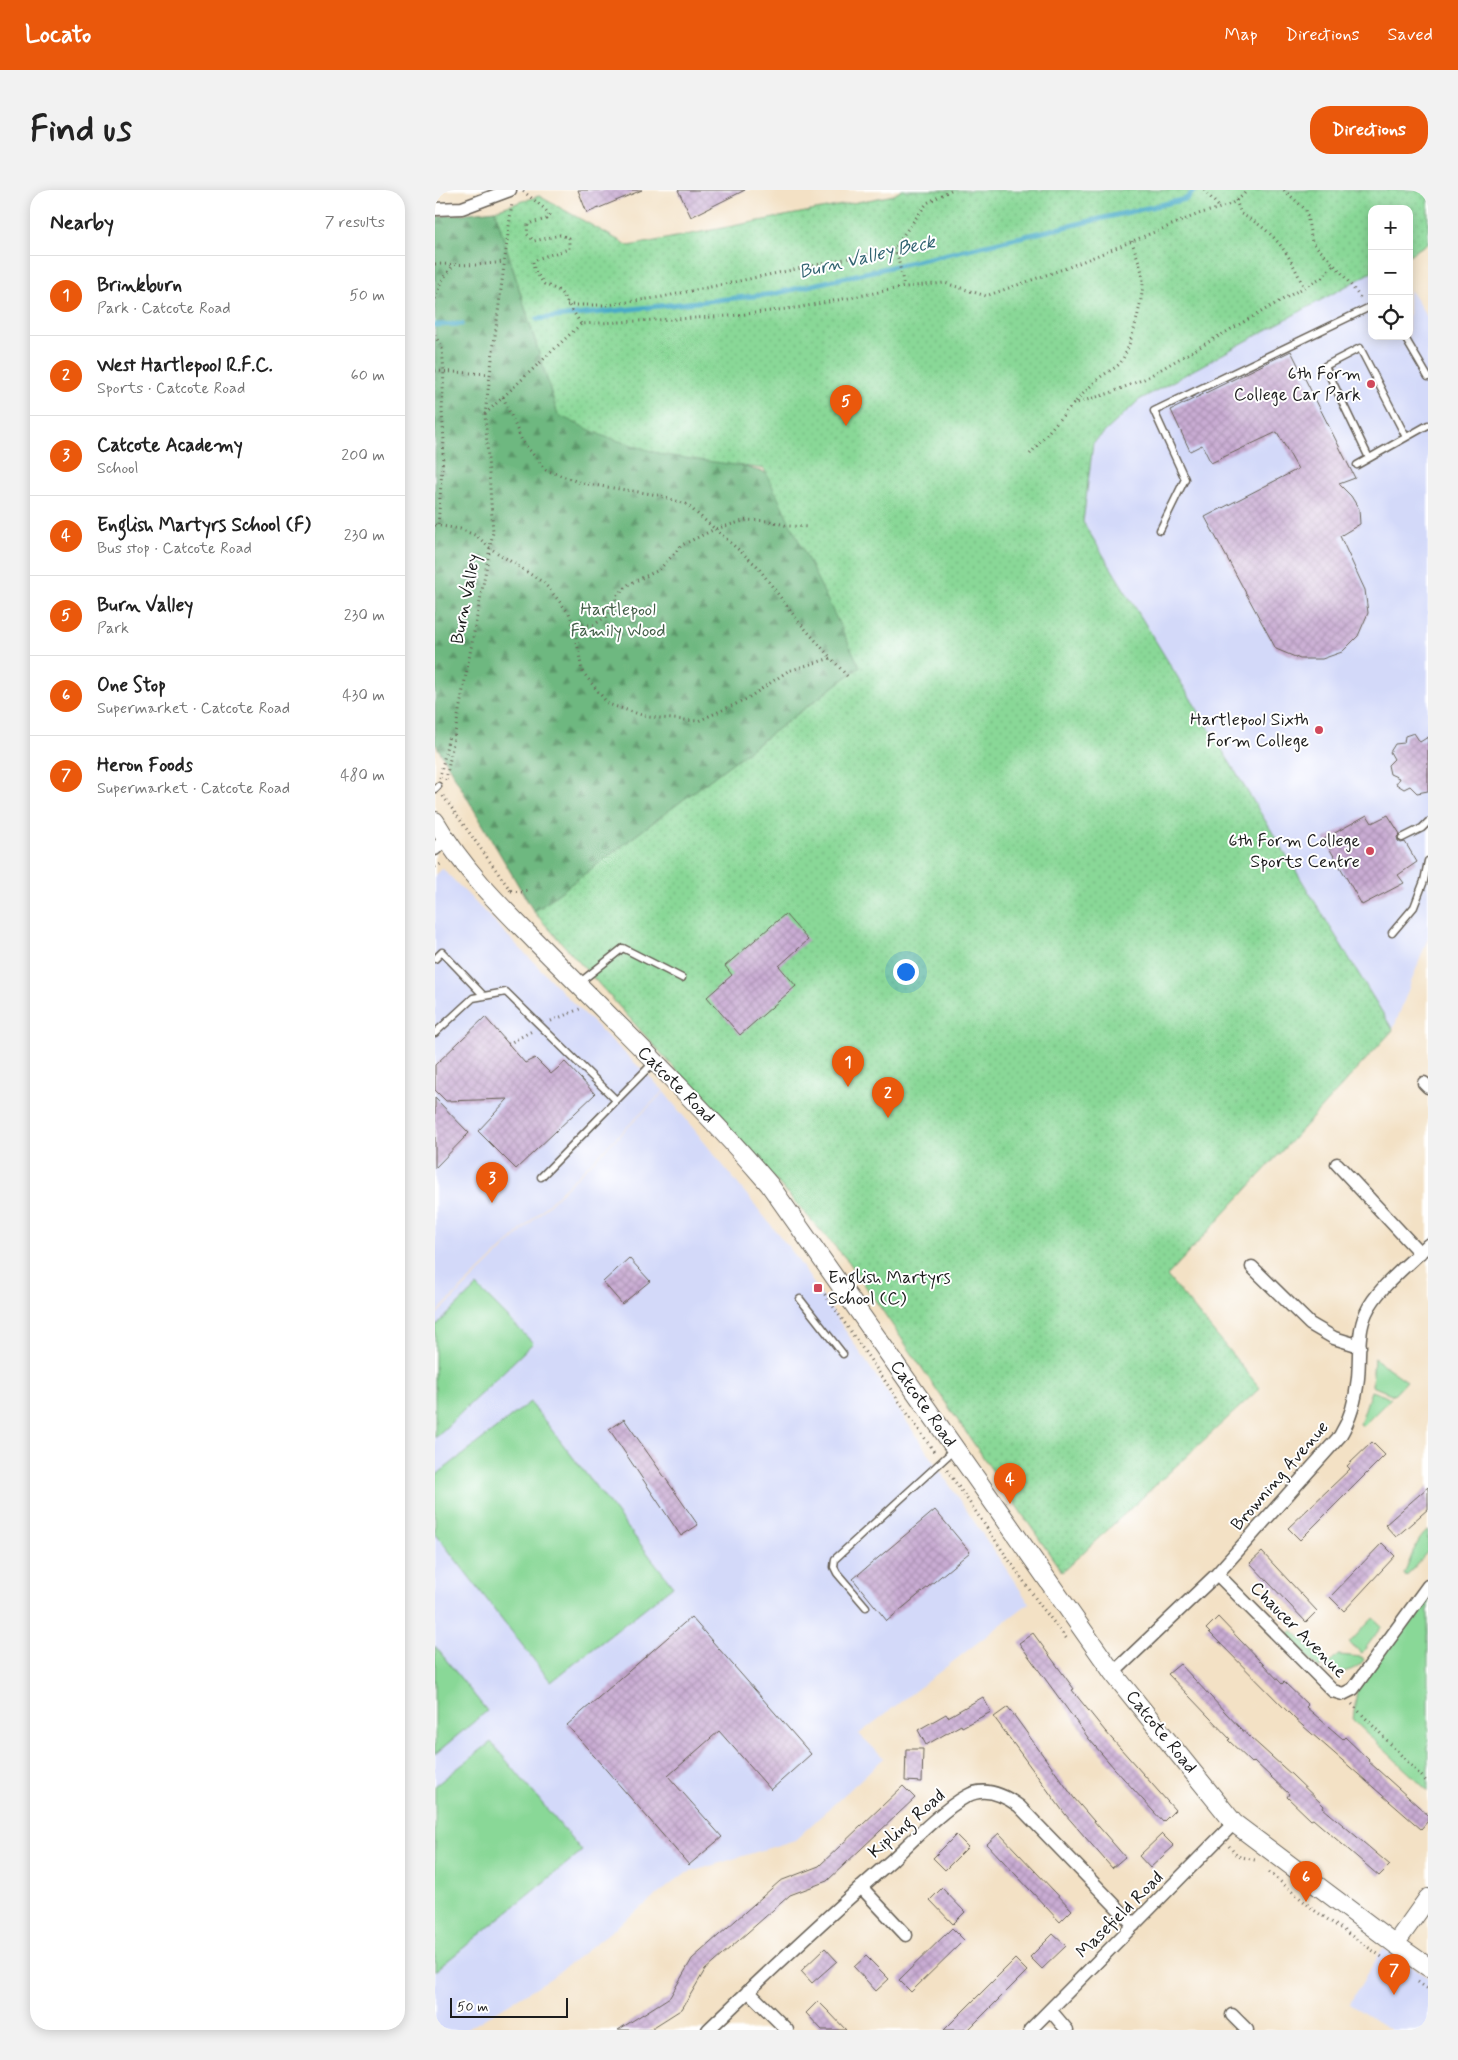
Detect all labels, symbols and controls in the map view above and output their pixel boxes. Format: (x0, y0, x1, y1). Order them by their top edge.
text: Locato (25, 20, 91, 51)
text: Map (1225, 23, 1258, 47)
text: Directions (1286, 23, 1360, 47)
text: Saved (1388, 23, 1433, 47)
button: Directions (1310, 106, 1428, 154)
text: Find us (30, 107, 132, 153)
map controls (1368, 205, 1413, 340)
button: + (1368, 205, 1413, 250)
text: Nearby (50, 209, 114, 237)
text: 7 results (325, 212, 385, 233)
water label: Burn Valley Beck (796, 229, 939, 285)
button: − (1368, 250, 1413, 295)
text: Brinkburn (97, 273, 182, 298)
text: 1 (62, 285, 70, 306)
text: 50 m (349, 285, 385, 306)
button: locate (1368, 295, 1413, 340)
text: Park · Catcote Road (97, 298, 231, 319)
text: West Hartlepool R.F.C. (97, 353, 273, 378)
place label: 6th Form College Car Park (1234, 362, 1361, 407)
text: 2 (62, 365, 70, 386)
text: 60 m (351, 365, 385, 386)
text: Sports · Catcote Road (97, 378, 245, 399)
marker: 6th Form College Car Park (1365, 378, 1377, 390)
pin: 5 (830, 385, 862, 426)
text: Catcote Academy (97, 433, 243, 458)
text: 3 (62, 445, 70, 466)
text: 200 m (341, 445, 385, 466)
text: School (97, 458, 138, 479)
text: English Martyrs School (F) (97, 513, 311, 538)
text: 4 (61, 525, 71, 546)
text: 230 m (344, 525, 385, 546)
text: Bus stop · Catcote Road (97, 538, 252, 559)
street label: Burn Valley (446, 552, 486, 646)
text: Burn Valley (97, 593, 193, 618)
park label: Hartlepool Family Wood (570, 598, 666, 643)
text: 5 (61, 605, 71, 626)
text: 230 m (344, 605, 385, 626)
text: Park (97, 618, 129, 639)
text: One Stop (97, 673, 166, 698)
text: 6 (62, 685, 70, 706)
text: 430 m (342, 685, 385, 706)
text: Supermarket · Catcote Road (97, 698, 290, 719)
place label: Hartlepool Sixth Form College (1190, 708, 1309, 753)
marker: Hartlepool Sixth Form College (1313, 724, 1325, 736)
text: Heron Foods (97, 753, 193, 778)
text: 7 (61, 765, 71, 786)
text: 480 m (340, 765, 385, 786)
text: Supermarket · Catcote Road (97, 778, 290, 799)
place label: 6th Form College Sports Centre (1228, 829, 1360, 874)
marker: 6th Form College Sports Centre (1364, 845, 1376, 857)
your location (893, 959, 919, 985)
street label: Catcote Road (632, 1041, 720, 1129)
pin: 1 (832, 1046, 864, 1087)
pin: 2 (872, 1077, 904, 1118)
pin: 3 (476, 1162, 508, 1203)
place label: English Martyrs School (C) (828, 1266, 950, 1311)
marker: English Martyrs School (C) (812, 1282, 824, 1294)
street label: Catcote Road (884, 1356, 962, 1452)
street label: Browning Avenue (1226, 1416, 1334, 1536)
pin: 4 (994, 1463, 1026, 1504)
street label: Chaucer Avenue (1245, 1577, 1352, 1684)
street label: Catcote Road (1120, 1685, 1202, 1779)
street label: Kipling Road (863, 1784, 952, 1866)
pin: 6 (1290, 1861, 1322, 1902)
street label: Masefield Road (1071, 1866, 1169, 1964)
pin: 7 (1378, 1954, 1410, 1995)
scale bar (450, 1995, 567, 2018)
text: 50 m (457, 1998, 488, 2016)

